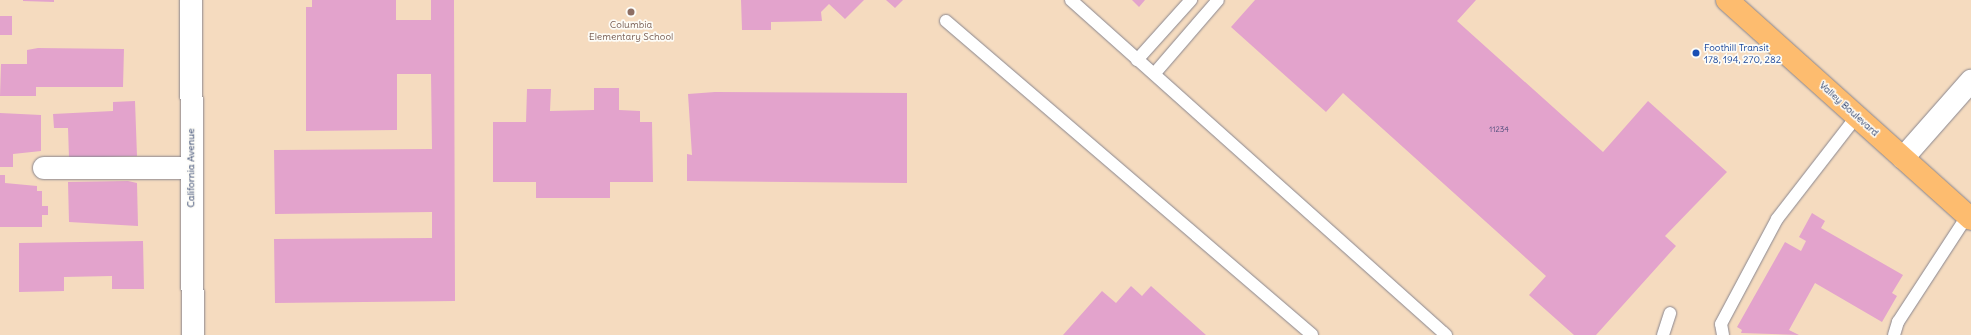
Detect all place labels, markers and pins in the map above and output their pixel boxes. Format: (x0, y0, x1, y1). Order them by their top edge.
marker: Columbia Elementary School (626, 7, 636, 17)
place label: Columbia Elementary School (589, 18, 673, 42)
place label: Foothill Transit 178, 194, 270, 282 (1704, 41, 1781, 64)
marker: Foothill Transit 178, 194, 270, 282 (1691, 48, 1701, 58)

